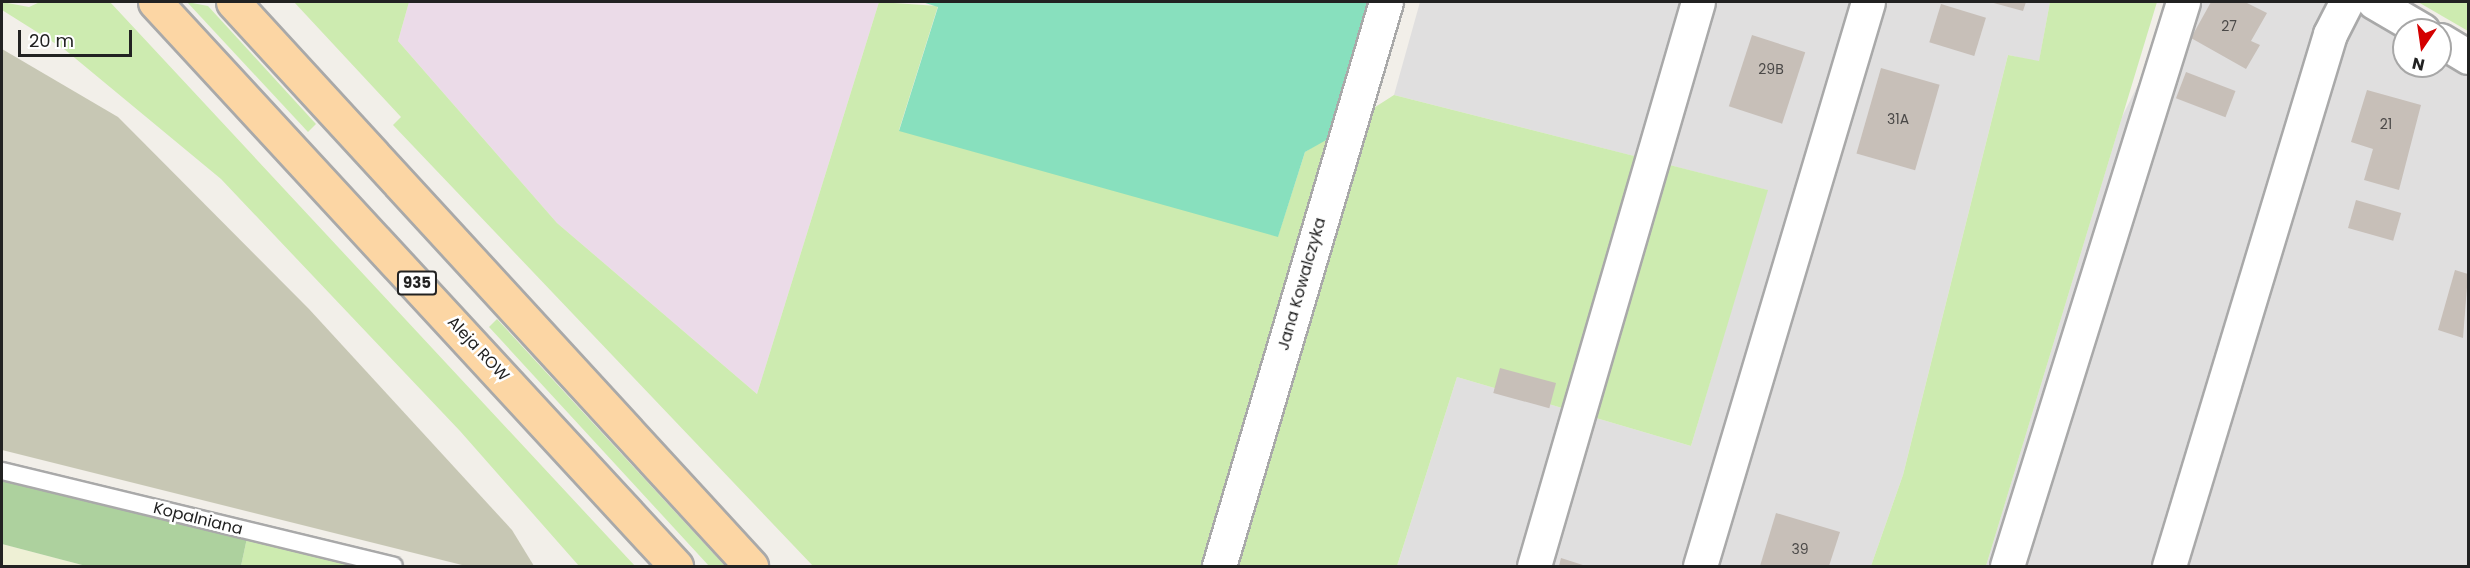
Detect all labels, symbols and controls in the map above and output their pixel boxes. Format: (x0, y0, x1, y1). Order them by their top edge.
scale bar (21, 18, 135, 56)
house number: 27 (2221, 18, 2237, 34)
north arrow (2392, 18, 2452, 78)
text: 20 m (29, 28, 74, 53)
text: N (2410, 52, 2427, 77)
house number: 29B (1758, 61, 1784, 77)
house number: 31A (1887, 111, 1909, 127)
house number: 21 (2380, 116, 2392, 132)
street label: Jana Kowalczyka (1274, 215, 1330, 353)
road number: 935 (396, 271, 438, 295)
street label: Aleja ROW (443, 313, 513, 385)
street label: Kopalniana (151, 499, 245, 539)
house number: 39 (1791, 541, 1809, 557)

